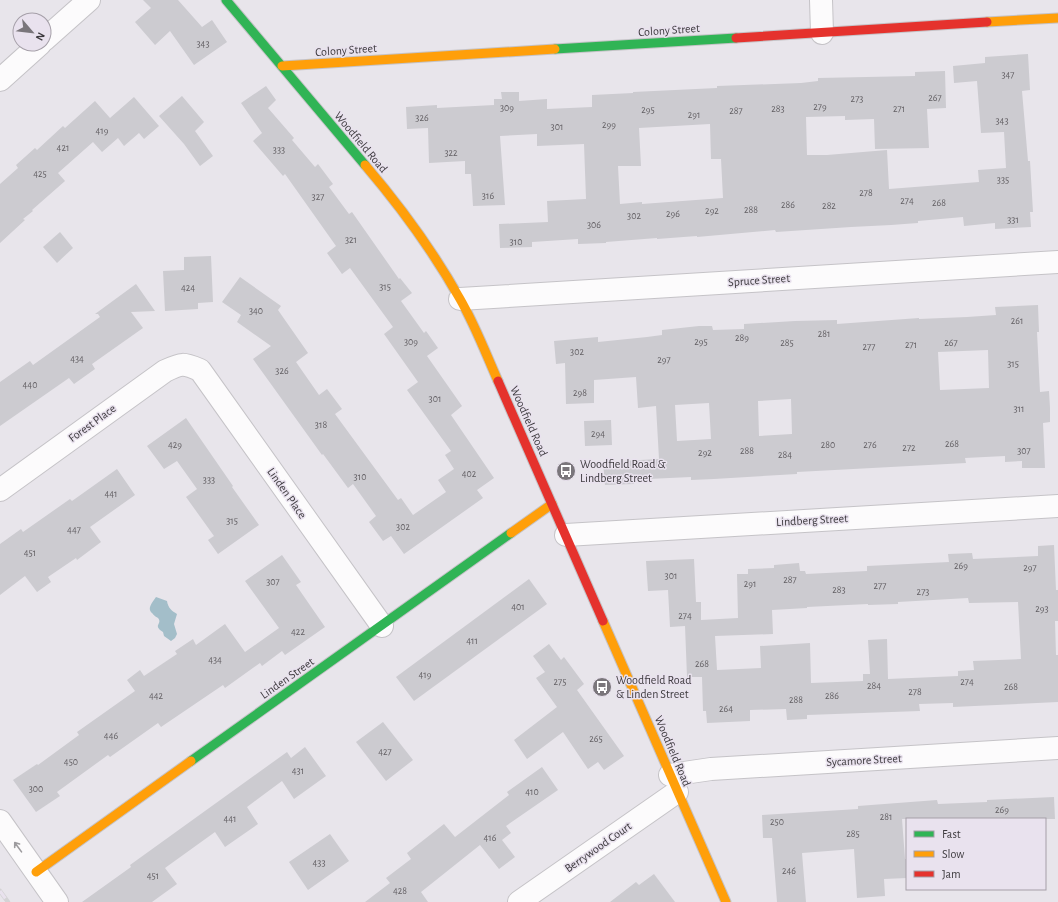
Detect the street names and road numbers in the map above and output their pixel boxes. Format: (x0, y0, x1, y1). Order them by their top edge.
street label: Colony Street (638, 22, 701, 39)
street label: Colony Street (315, 42, 378, 59)
street label: Woodfield Road (332, 109, 390, 175)
street label: Spruce Street (728, 272, 791, 288)
street label: Woodfield Road (508, 384, 550, 458)
street label: Forest Place (66, 402, 118, 444)
street label: Linden Place (265, 465, 309, 521)
street label: Lindberg Street (776, 512, 848, 528)
street label: Linden Street (258, 655, 316, 701)
street label: Woodfield Road (653, 714, 693, 788)
street label: Sycamore Street (826, 752, 902, 769)
street label: Berrywood Court (562, 820, 634, 875)

